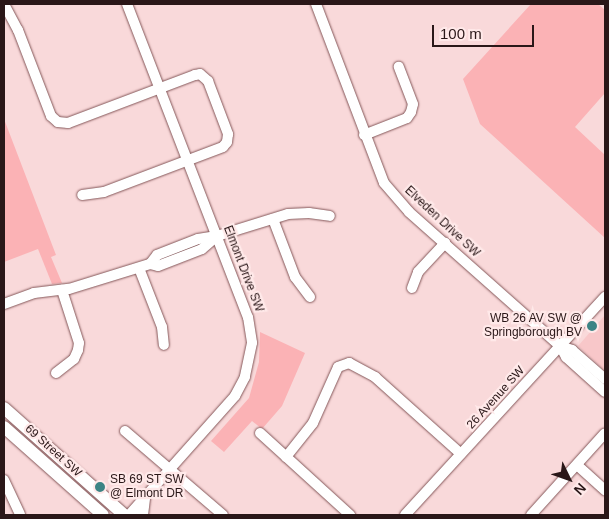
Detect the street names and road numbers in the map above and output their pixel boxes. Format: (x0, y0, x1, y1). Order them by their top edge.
street label: Elveden Drive SW (401, 184, 483, 260)
street label: Elmont Drive SW (220, 224, 266, 314)
street label: 26 Avenue SW (464, 364, 528, 432)
street label: 69 Street SW (22, 422, 84, 480)

